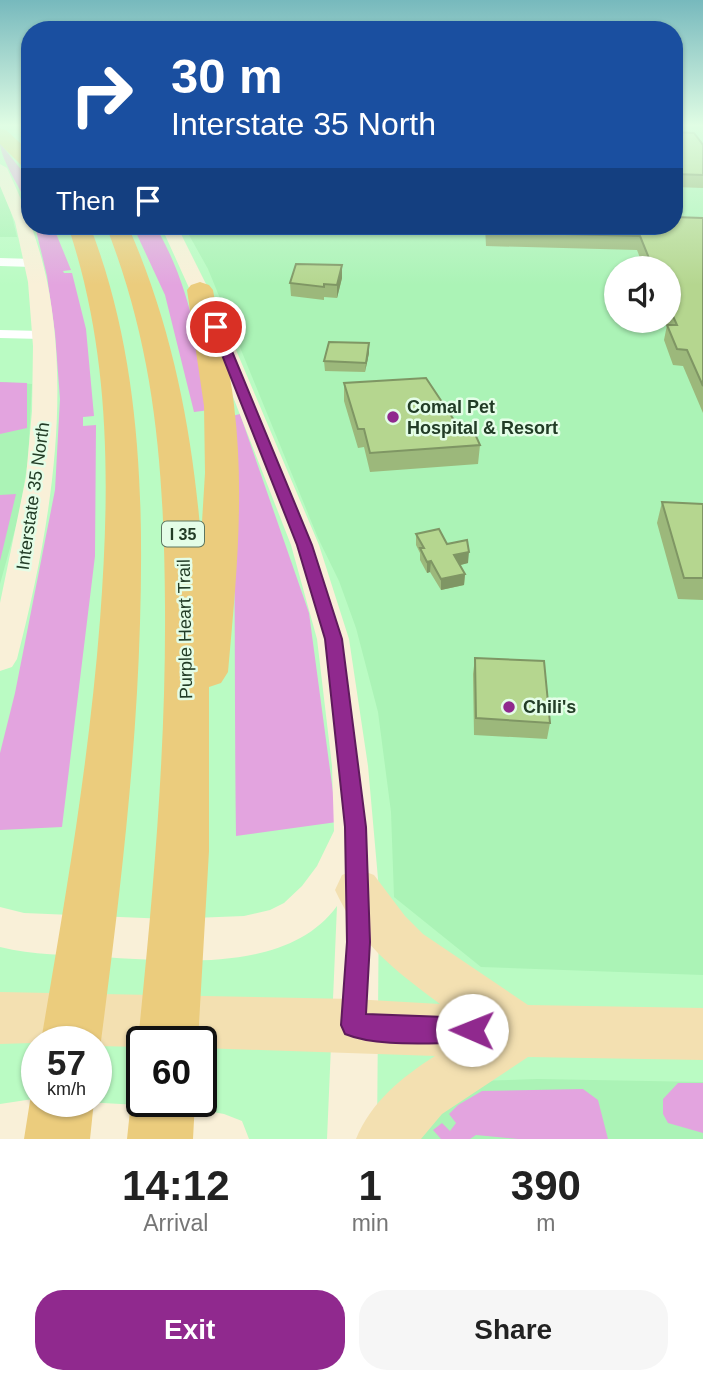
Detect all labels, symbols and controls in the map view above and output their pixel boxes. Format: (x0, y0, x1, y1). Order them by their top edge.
icon: right (56, 49, 147, 140)
text: 30 m (171, 49, 283, 103)
text: Interstate 35 North (171, 106, 436, 142)
icon: arrive (129, 182, 167, 220)
text: Then (56, 186, 115, 216)
map controls (604, 256, 681, 333)
button: sound (604, 256, 681, 333)
pin (186, 297, 246, 357)
icon: arrive (197, 308, 235, 346)
place label: Comal Pet Hospital & Resort (407, 397, 558, 438)
marker: Comal Pet Hospital & Resort (385, 409, 401, 425)
street label: Interstate 35 North (13, 421, 53, 571)
road number: I 35 (162, 522, 204, 547)
street label: Purple Heart Trail (174, 559, 196, 699)
place label: Chili's (523, 697, 576, 717)
marker: Chili's (501, 699, 517, 715)
position arrow (435, 993, 509, 1067)
speed limit sign: 60 (126, 1026, 217, 1117)
text: 57 (47, 1043, 86, 1082)
text: km/h (47, 1079, 86, 1099)
text: 14:12 (122, 1162, 230, 1209)
text: 1 (358, 1162, 382, 1209)
text: 390 (511, 1162, 581, 1209)
text: Arrival (143, 1210, 208, 1236)
text: min (352, 1210, 389, 1236)
text: m (536, 1210, 555, 1236)
button: Exit (35, 1290, 345, 1370)
button: Share (359, 1290, 668, 1370)

